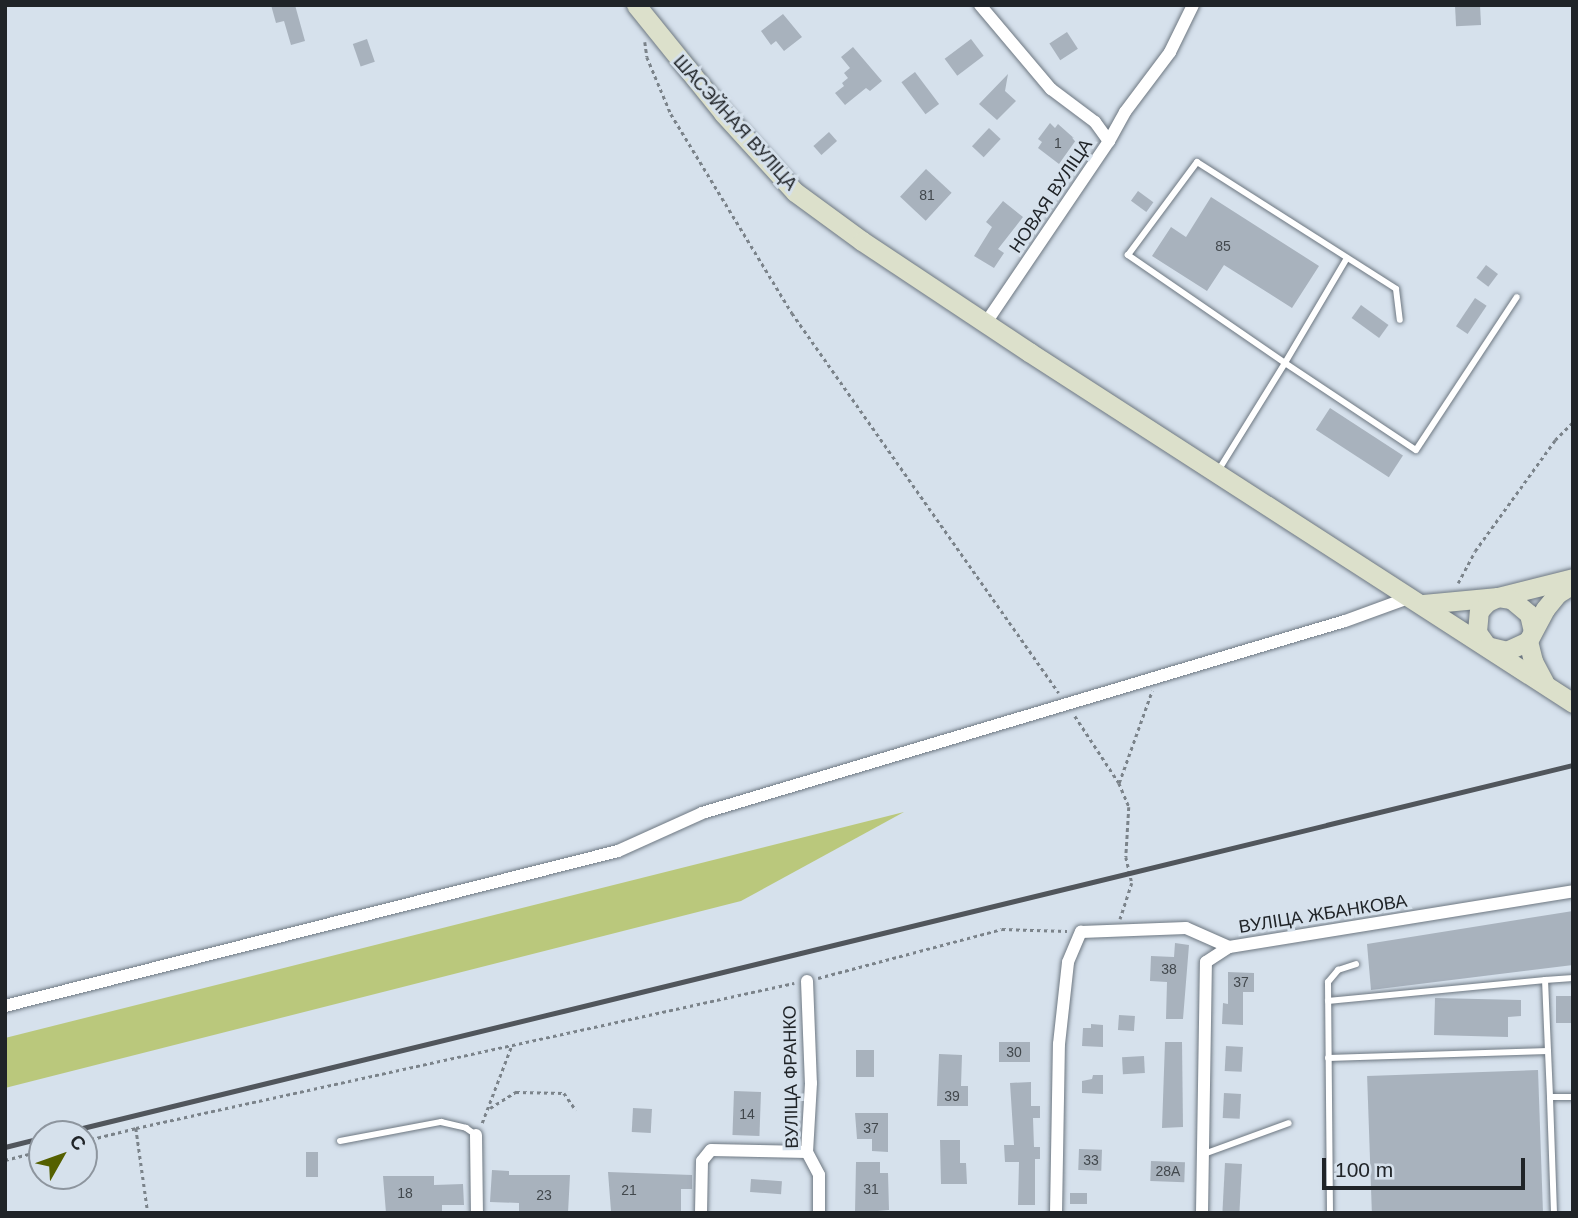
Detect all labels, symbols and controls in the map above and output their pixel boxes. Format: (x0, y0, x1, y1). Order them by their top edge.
street label: ШАСЭЙНАЯ ВУЛІЦА (669, 51, 801, 195)
street label: НОВАЯ ВУЛІЦА (1005, 135, 1097, 257)
house number: 1 (1054, 135, 1062, 151)
house number: 81 (919, 187, 935, 203)
house number: 85 (1215, 238, 1231, 254)
street label: ВУЛІЦА ЖБАНКОВА (1237, 890, 1409, 938)
house number: 38 (1161, 961, 1177, 977)
house number: 37 (1233, 974, 1249, 990)
street label: ВУЛІЦА ФРАНКО (779, 1005, 803, 1149)
house number: 30 (1006, 1044, 1022, 1060)
house number: 39 (944, 1088, 960, 1104)
house number: 14 (739, 1106, 755, 1122)
north arrow (28, 1120, 98, 1190)
house number: 37 (863, 1120, 879, 1136)
text: С (65, 1130, 90, 1154)
scale bar (1326, 1144, 1529, 1188)
house number: 33 (1083, 1152, 1099, 1168)
text: 100 m (1335, 1158, 1393, 1181)
house number: 28А (1156, 1163, 1180, 1179)
house number: 31 (863, 1181, 879, 1197)
house number: 21 (621, 1182, 637, 1198)
house number: 18 (397, 1185, 413, 1201)
house number: 23 (536, 1187, 552, 1203)

